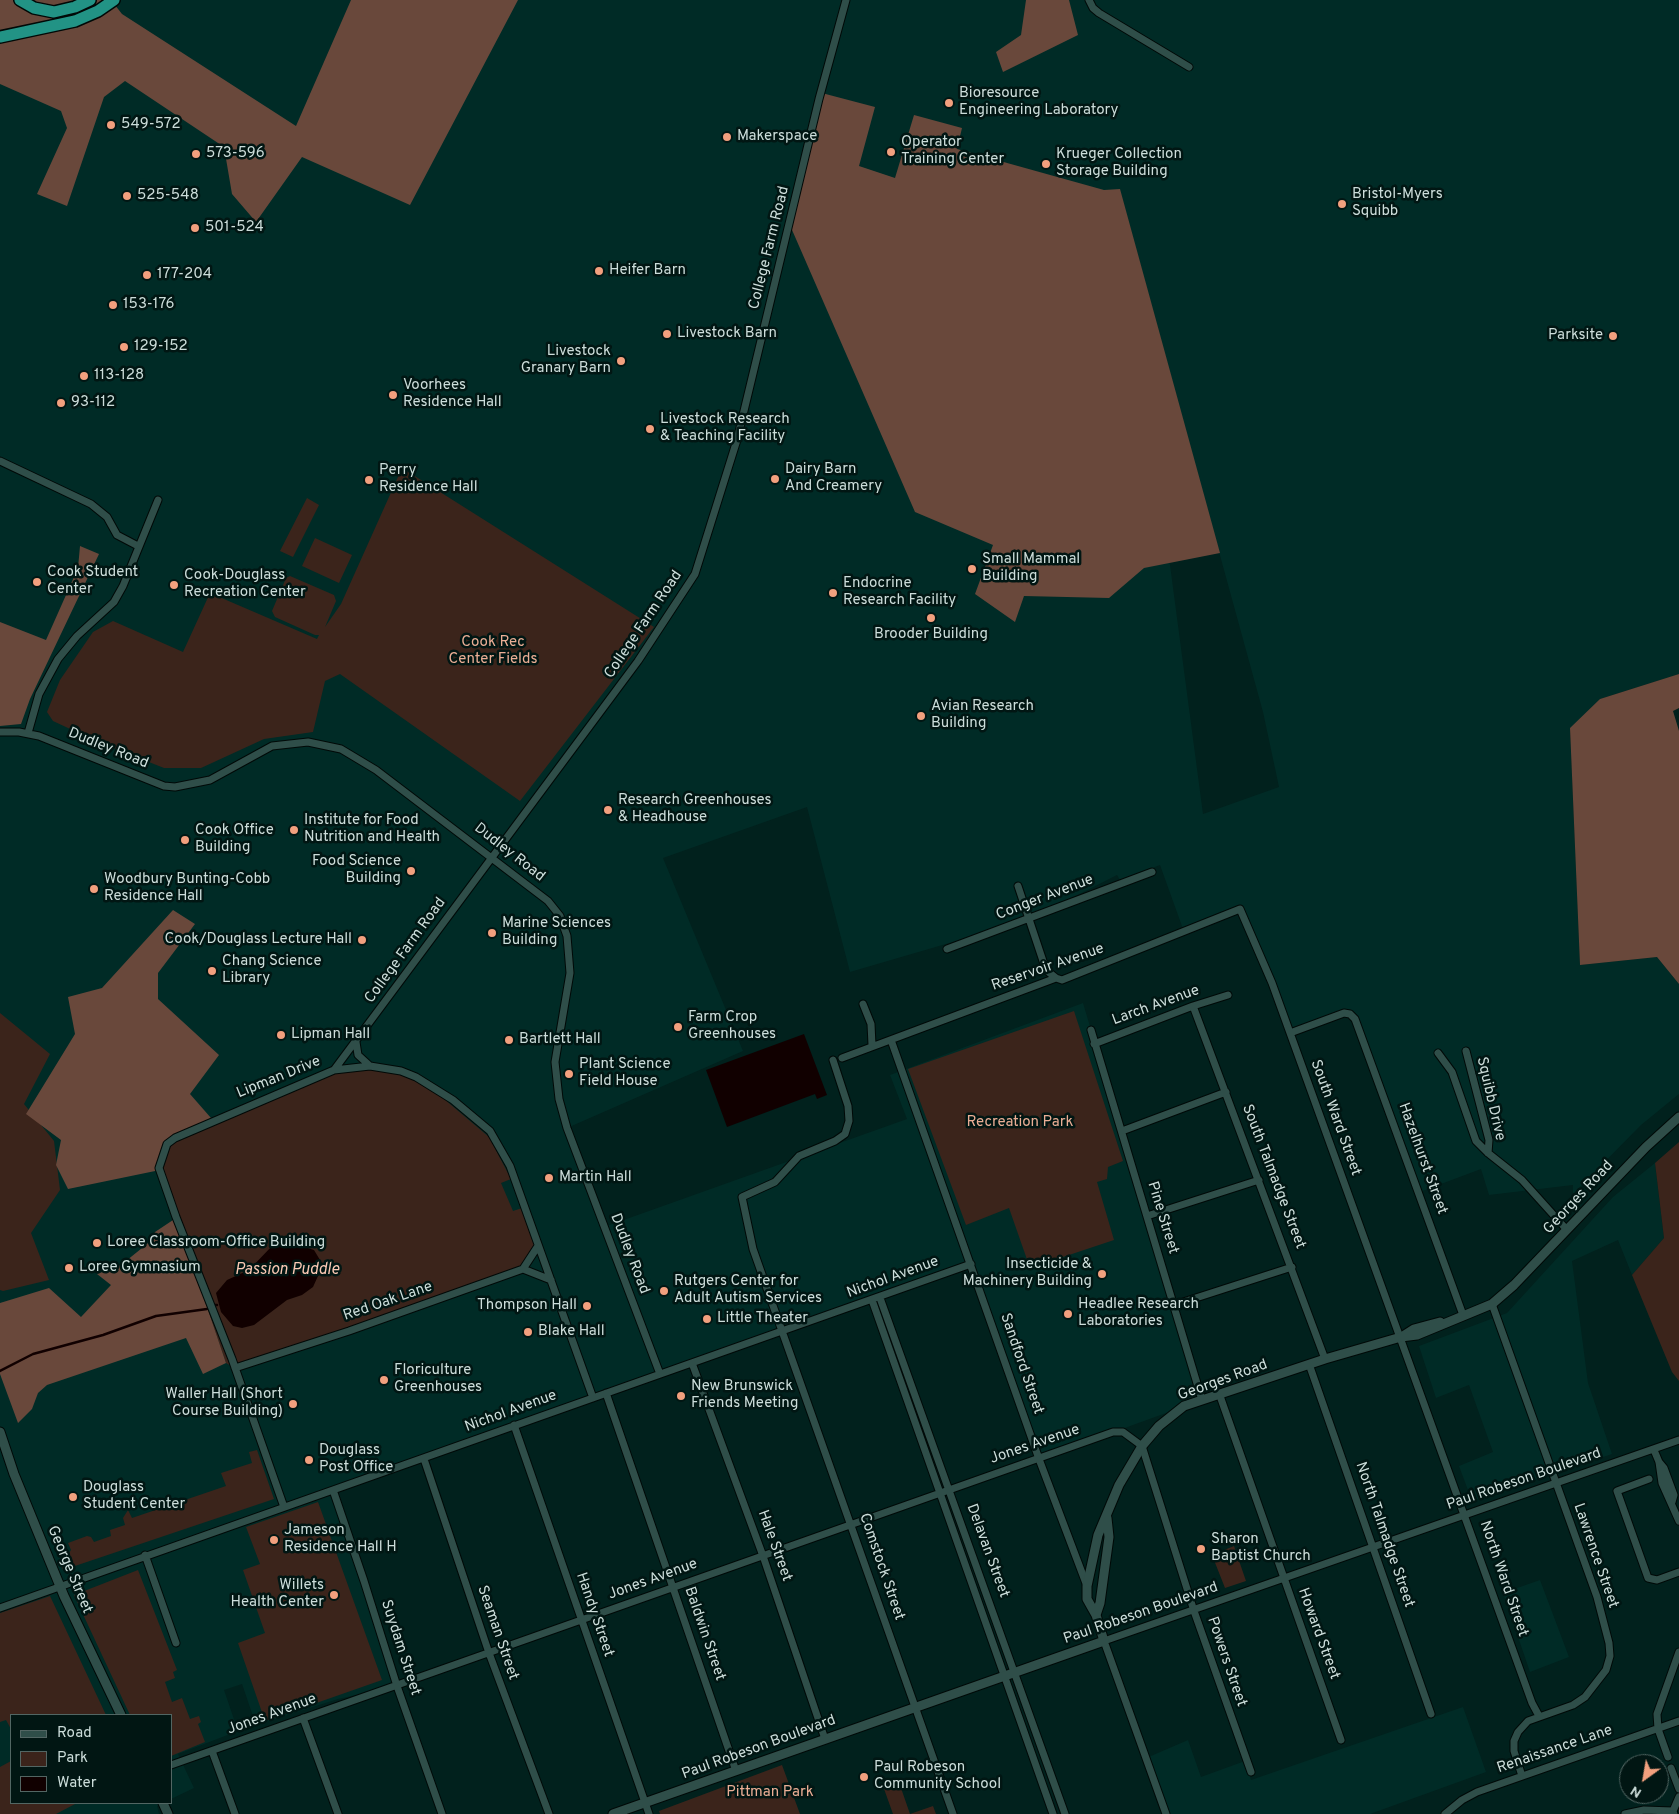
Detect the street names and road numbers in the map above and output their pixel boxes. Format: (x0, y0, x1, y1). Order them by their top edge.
street label: College Farm Road (746, 185, 794, 311)
street label: College Farm Road (601, 568, 687, 682)
street label: Dudley Road (65, 725, 151, 773)
street label: Dudley Road (470, 820, 548, 886)
street label: Conger Avenue (994, 871, 1096, 925)
street label: College Farm Road (362, 895, 450, 1007)
street label: Reservoir Avenue (989, 940, 1107, 996)
street label: Larch Avenue (1110, 982, 1202, 1030)
street label: Lipman Drive (234, 1053, 324, 1103)
street label: Squibb Drive (1472, 1055, 1508, 1143)
street label: South Ward Street (1306, 1058, 1364, 1178)
street label: Hazelhurst Street (1393, 1101, 1451, 1217)
street label: South Talmadge Street (1237, 1102, 1309, 1252)
street label: Georges Road (1540, 1157, 1618, 1239)
street label: Pine Street (1142, 1180, 1182, 1256)
street label: Dudley Road (605, 1211, 653, 1297)
street label: Nichol Avenue (845, 1253, 941, 1303)
street label: Red Oak Lane (341, 1278, 435, 1326)
street label: Sandford Street (995, 1311, 1047, 1417)
street label: Georges Road (1176, 1356, 1270, 1406)
street label: Nichol Avenue (463, 1387, 559, 1437)
street label: Jones Avenue (988, 1421, 1082, 1469)
street label: Paul Robeson Boulevard (1444, 1445, 1604, 1515)
street label: North Talmadge Street (1351, 1460, 1417, 1610)
street label: Lawrence Street (1569, 1501, 1621, 1611)
street label: Delavan Street (962, 1502, 1012, 1600)
street label: Hale Street (753, 1508, 795, 1584)
street label: Comstock Street (854, 1511, 908, 1623)
street label: North Ward Street (1475, 1519, 1531, 1639)
street label: George Street (42, 1523, 96, 1617)
street label: Jones Avenue (606, 1556, 700, 1604)
street label: Handy Street (571, 1570, 617, 1660)
street label: Paul Robeson Boulevard (1061, 1579, 1221, 1649)
street label: Seaman Street (472, 1583, 522, 1683)
street label: Baldwin Street (680, 1585, 728, 1683)
street label: Howard Street (1293, 1586, 1343, 1682)
street label: Suydam Street (376, 1598, 424, 1698)
street label: Powers Street (1202, 1615, 1250, 1709)
street label: Jones Avenue (225, 1691, 319, 1739)
street label: Paul Robeson Boulevard (680, 1712, 838, 1784)
street label: Renaissance Lane (1495, 1722, 1615, 1778)

